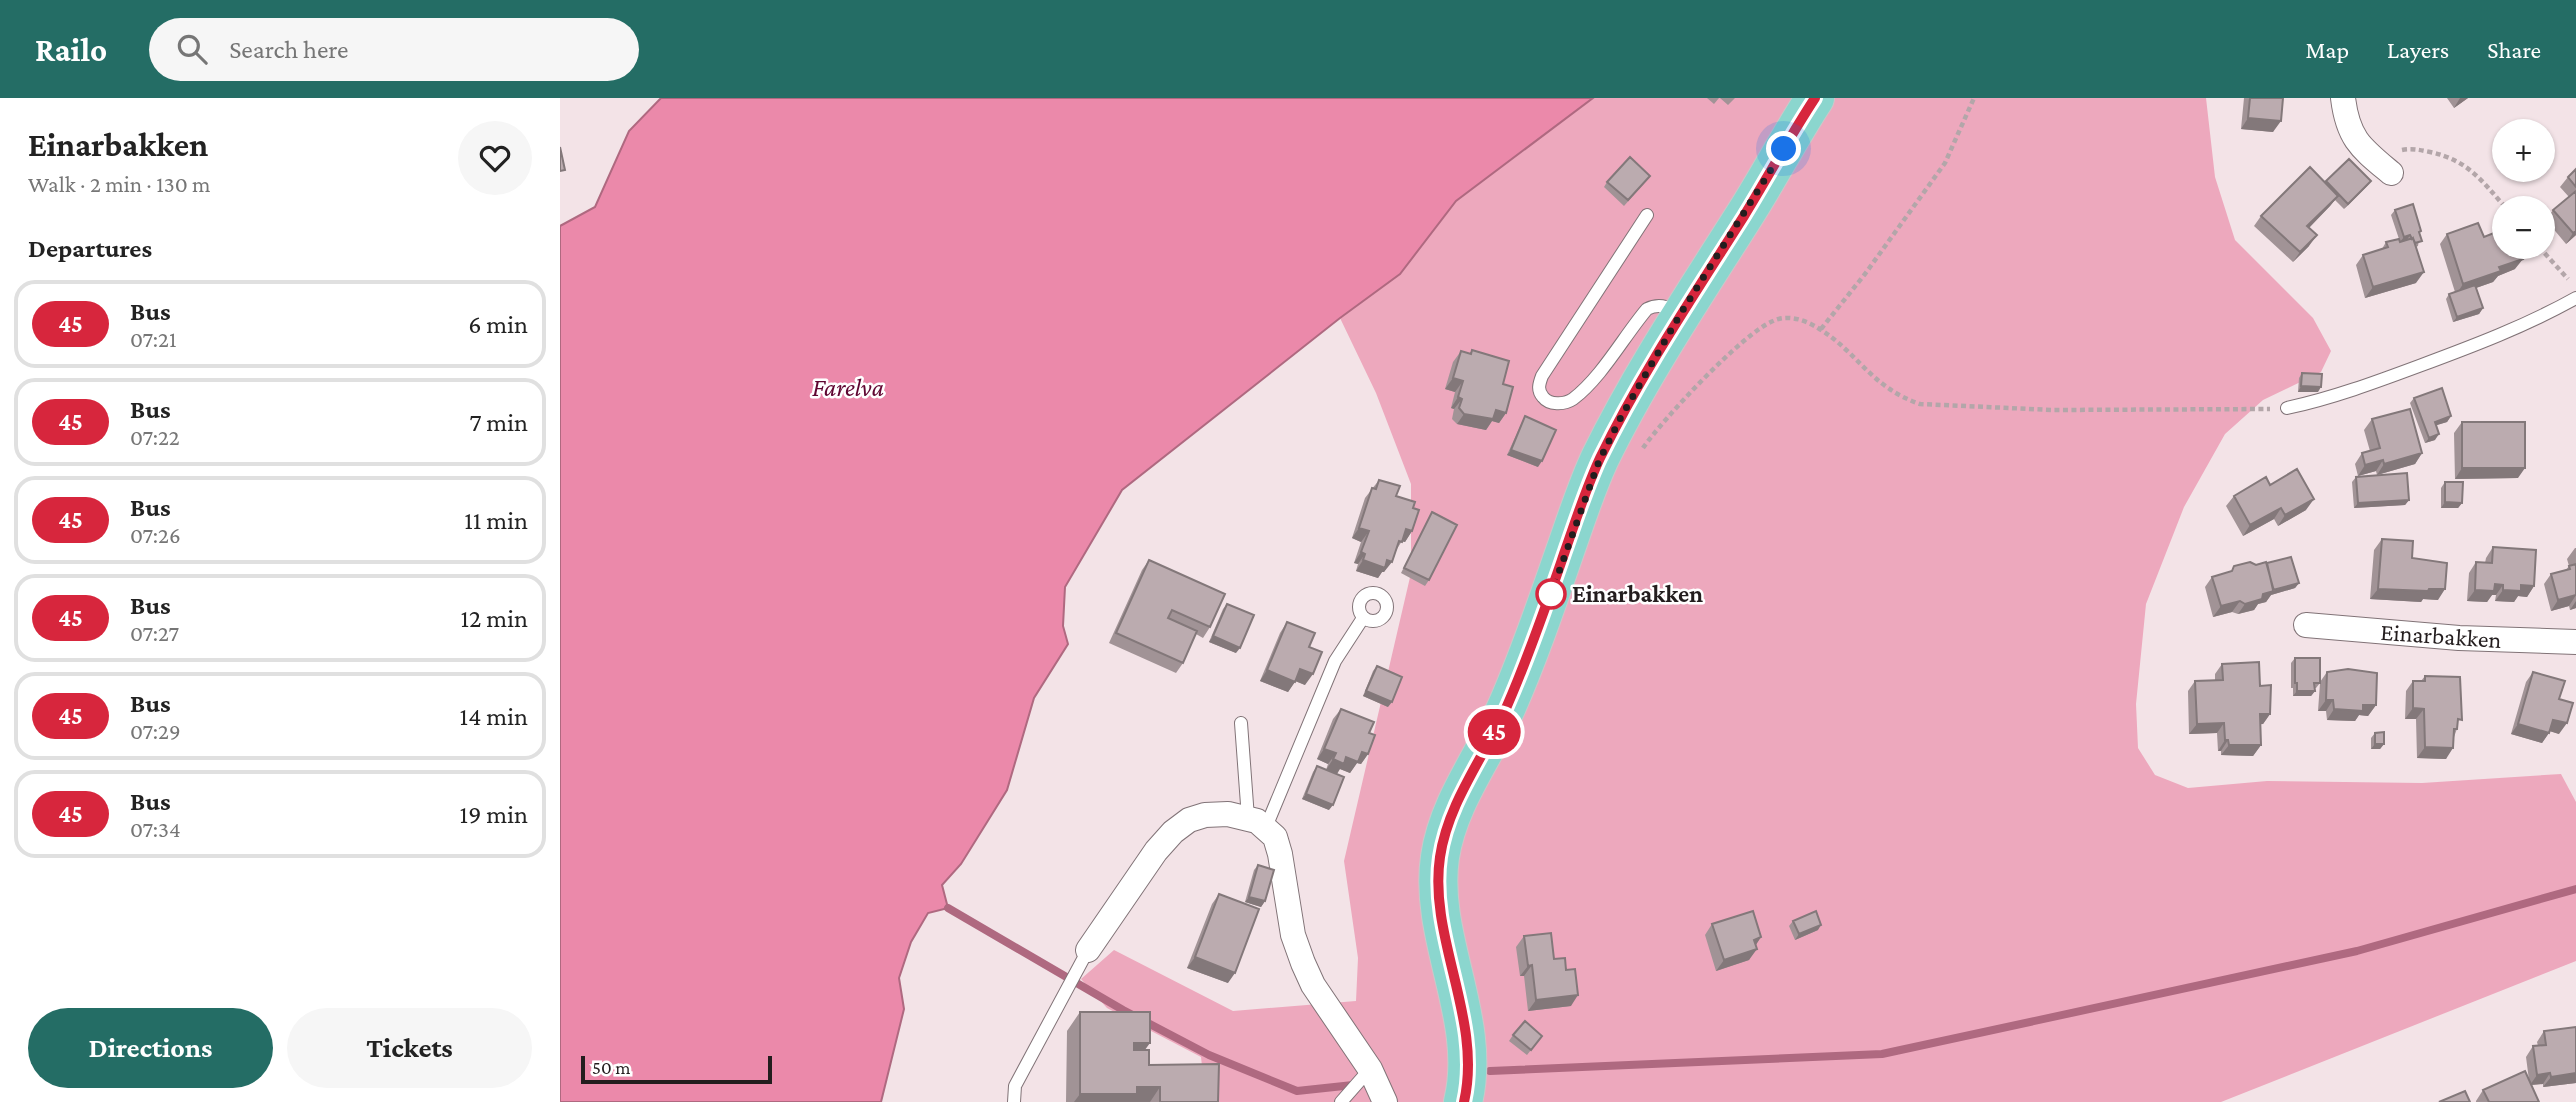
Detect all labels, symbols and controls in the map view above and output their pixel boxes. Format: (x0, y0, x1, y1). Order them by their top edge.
search box (149, 18, 639, 81)
icon: search (173, 30, 211, 68)
text: Railo (35, 31, 107, 68)
text: Search here (229, 35, 348, 64)
text: Map (2305, 36, 2349, 63)
text: Layers (2387, 36, 2449, 63)
text: Share (2487, 36, 2541, 63)
map controls (2492, 119, 2555, 259)
button: + (2492, 119, 2555, 182)
button: heart (458, 121, 532, 195)
text: Einarbakken (28, 126, 208, 163)
your location (1766, 131, 1801, 166)
text: Walk · 2 min · 130 m (28, 171, 211, 197)
button: − (2492, 196, 2555, 259)
text: Departures (28, 234, 152, 263)
text: Bus (130, 297, 171, 326)
text: 45 (58, 310, 83, 337)
text: 6 min (468, 310, 528, 339)
text: 07:21 (130, 326, 177, 352)
water label: Farelva (812, 373, 884, 402)
text: Bus (130, 395, 171, 424)
text: 45 (58, 408, 83, 435)
text: 7 min (469, 408, 528, 437)
text: 07:22 (130, 424, 180, 450)
text: Bus (130, 493, 171, 522)
text: 45 (58, 506, 83, 533)
text: 11 min (464, 506, 528, 535)
text: 07:26 (130, 522, 181, 548)
marker: Einarbakken (1536, 579, 1566, 609)
place label: Einarbakken (1572, 580, 1703, 607)
text: Bus (130, 591, 171, 620)
text: 45 (58, 604, 83, 631)
text: 12 min (460, 604, 528, 633)
street label: Einarbakken (2380, 618, 2503, 653)
text: 07:27 (130, 620, 179, 646)
text: Bus (130, 689, 171, 718)
text: 45 (58, 702, 83, 729)
text: 14 min (460, 702, 528, 731)
line badge: 45 (1462, 709, 1525, 755)
text: 07:29 (130, 718, 181, 744)
text: 45 (1482, 718, 1506, 745)
text: Bus (130, 787, 171, 816)
text: 45 (58, 800, 83, 827)
text: 19 min (460, 800, 528, 829)
text: 07:34 (130, 816, 181, 842)
button: Directions (28, 1008, 273, 1088)
button: Tickets (287, 1008, 532, 1088)
scale bar (581, 1053, 772, 1085)
text: 50 m (592, 1057, 631, 1078)

